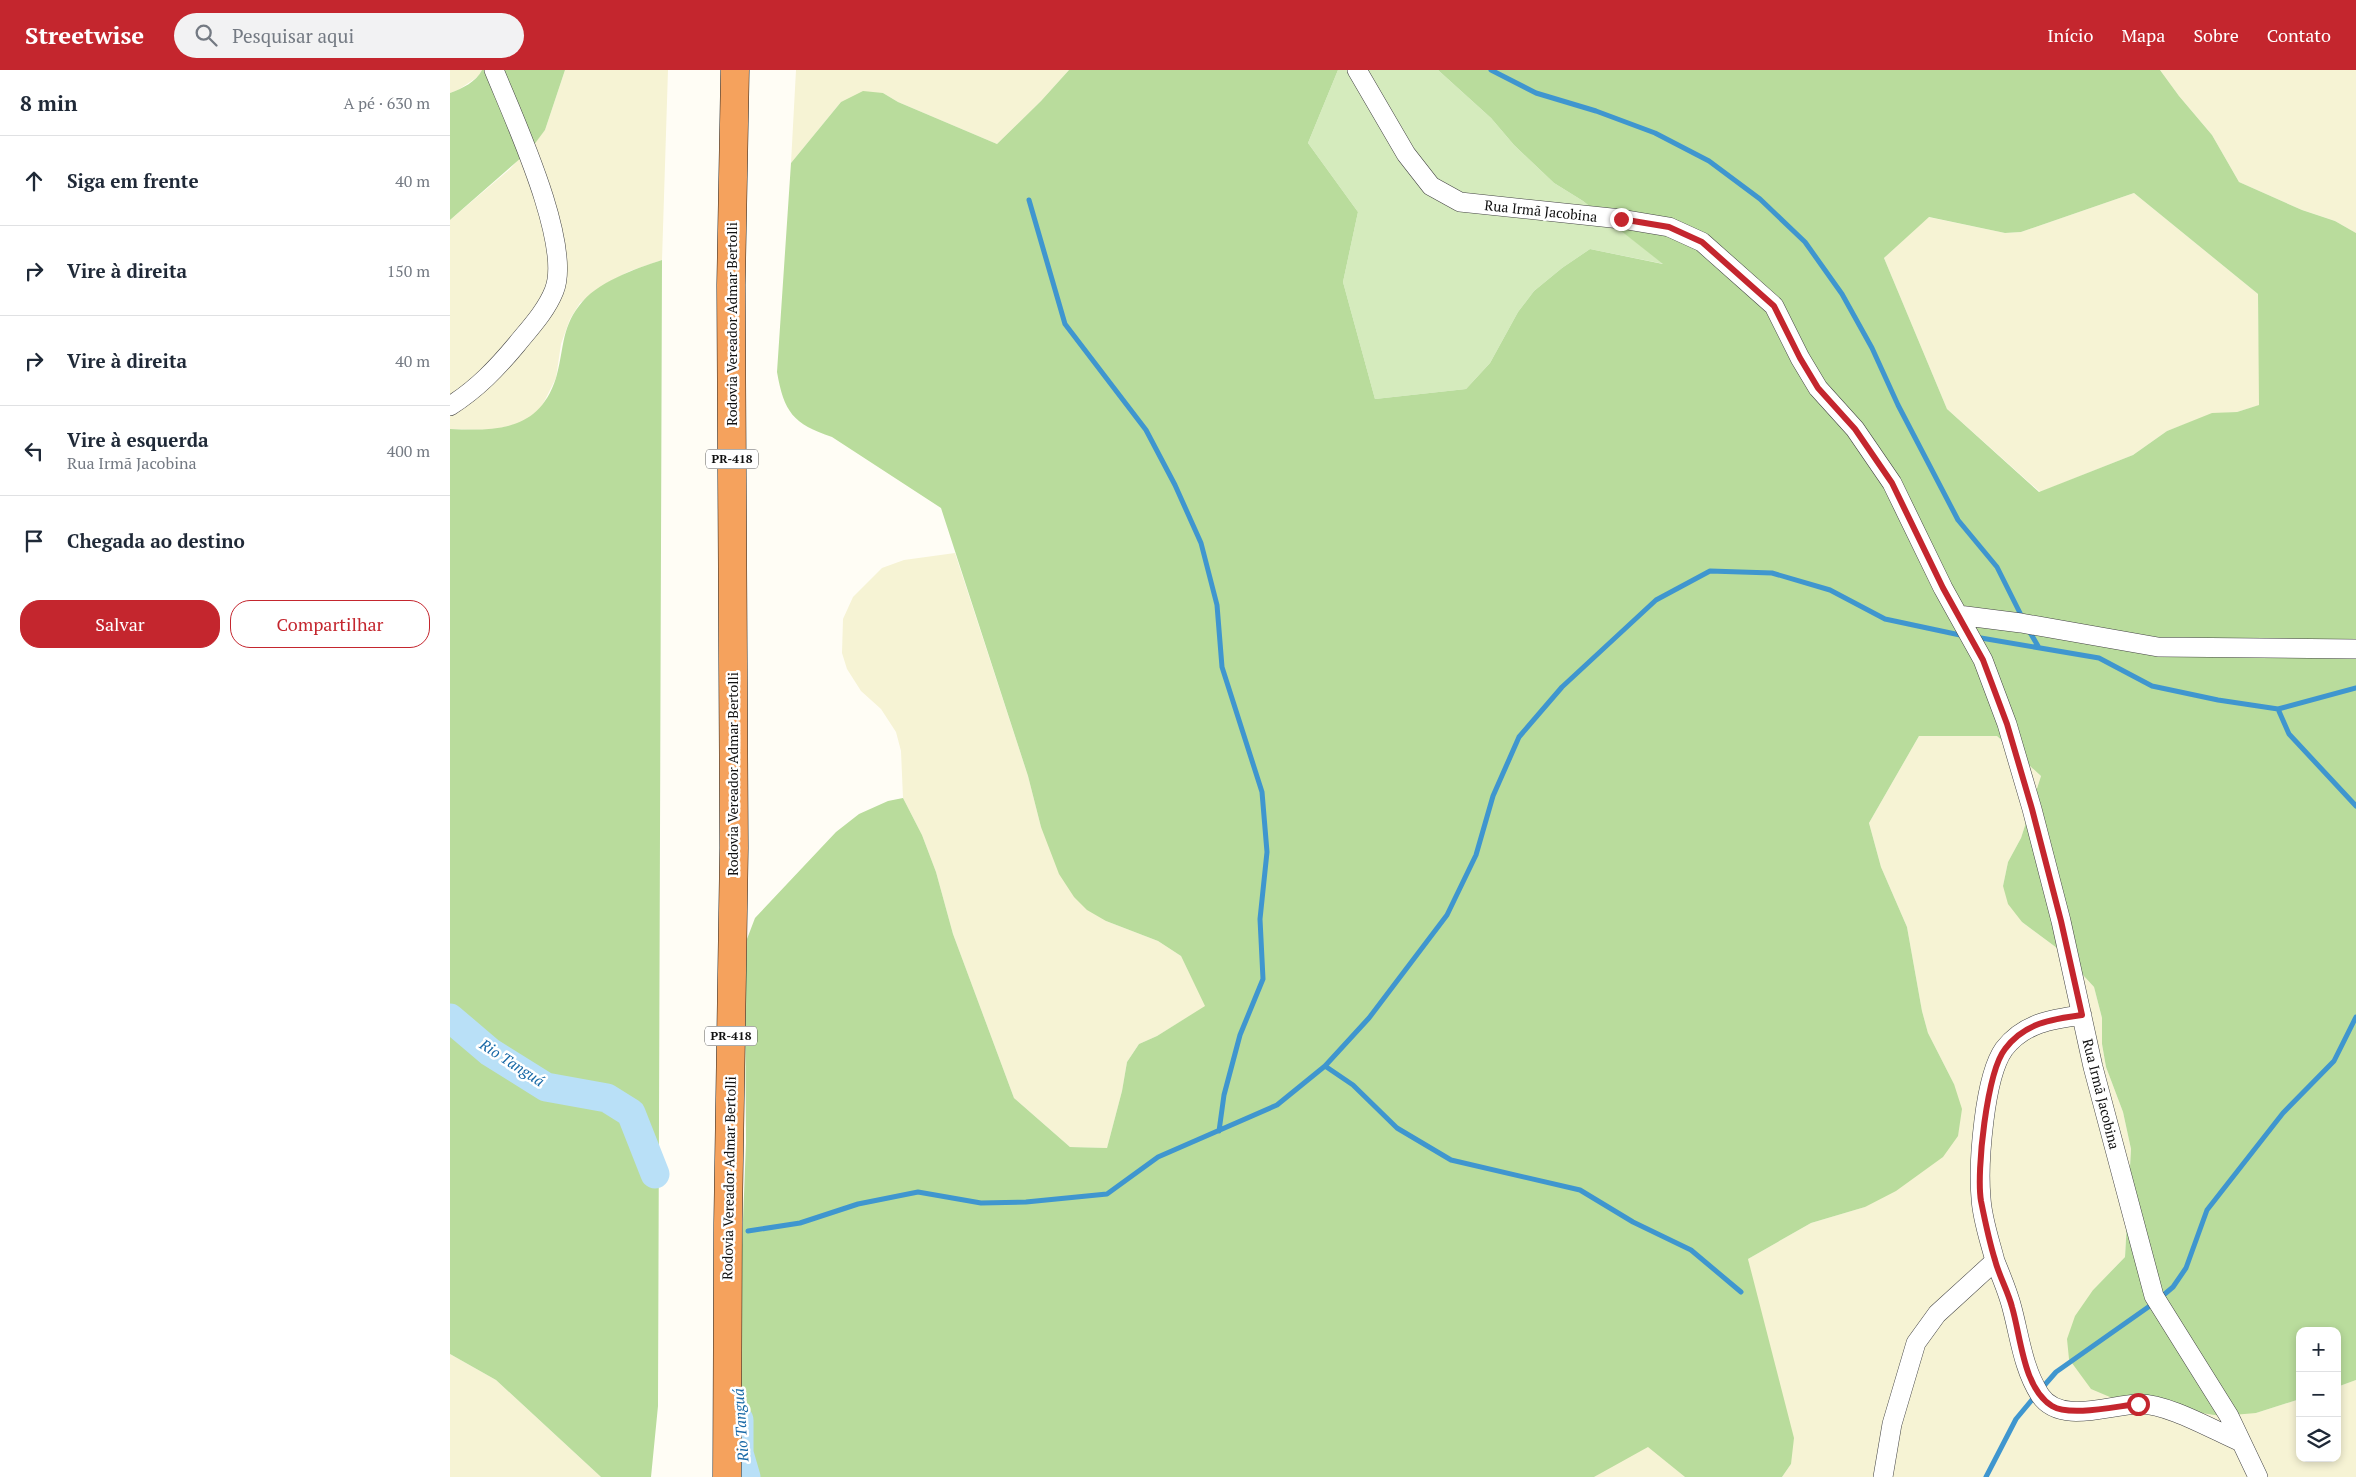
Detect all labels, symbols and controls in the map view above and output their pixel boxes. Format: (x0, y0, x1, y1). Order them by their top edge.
search box (174, 13, 524, 58)
text: Streetwise (25, 19, 144, 51)
icon: search (192, 21, 220, 49)
text: Pesquisar aqui (232, 23, 354, 48)
text: Início (2047, 23, 2093, 47)
text: Mapa (2121, 23, 2165, 47)
text: Sobre (2193, 23, 2239, 47)
text: Contato (2267, 23, 2331, 47)
text: 8 min (20, 89, 77, 117)
text: A pé · 630 m (343, 92, 430, 114)
icon: ahead (20, 167, 48, 195)
text: Siga em frente (67, 168, 199, 193)
text: 40 m (395, 170, 430, 192)
street label: Rua Irmã Jacobina (1484, 195, 1598, 226)
route end (1610, 208, 1633, 231)
street label: Rodovia Vereador Admar Bertolli (722, 222, 741, 426)
icon: right (20, 257, 48, 285)
text: Vire à direita (67, 258, 187, 283)
text: 150 m (387, 260, 430, 282)
icon: right (20, 347, 48, 375)
text: Vire à direita (67, 348, 187, 373)
text: 40 m (395, 350, 430, 372)
text: Vire à esquerda (67, 427, 209, 452)
icon: left (20, 437, 48, 465)
text: 400 m (387, 440, 430, 462)
road number: PR-418 (706, 449, 758, 468)
text: Rua Irmã Jacobina (67, 452, 197, 474)
icon: arrive (20, 527, 48, 555)
text: Chegada ao destino (67, 528, 245, 553)
button: Salvar (20, 600, 220, 648)
button: Compartilhar (230, 600, 430, 648)
street label: Rodovia Vereador Admar Bertolli (723, 672, 742, 876)
road number: PR-418 (705, 1026, 757, 1046)
water label: Rio Tanguá (476, 1033, 549, 1090)
street label: Rua Irmã Jacobina (2079, 1037, 2124, 1151)
street label: Rodovia Vereador Admar Bertolli (717, 1076, 740, 1280)
map controls (2296, 1327, 2341, 1462)
button: + (2296, 1327, 2341, 1372)
button: − (2296, 1372, 2341, 1417)
water label: Rio Tanguá (727, 1388, 753, 1463)
route start (2127, 1393, 2150, 1416)
button: layers (2296, 1417, 2341, 1462)

